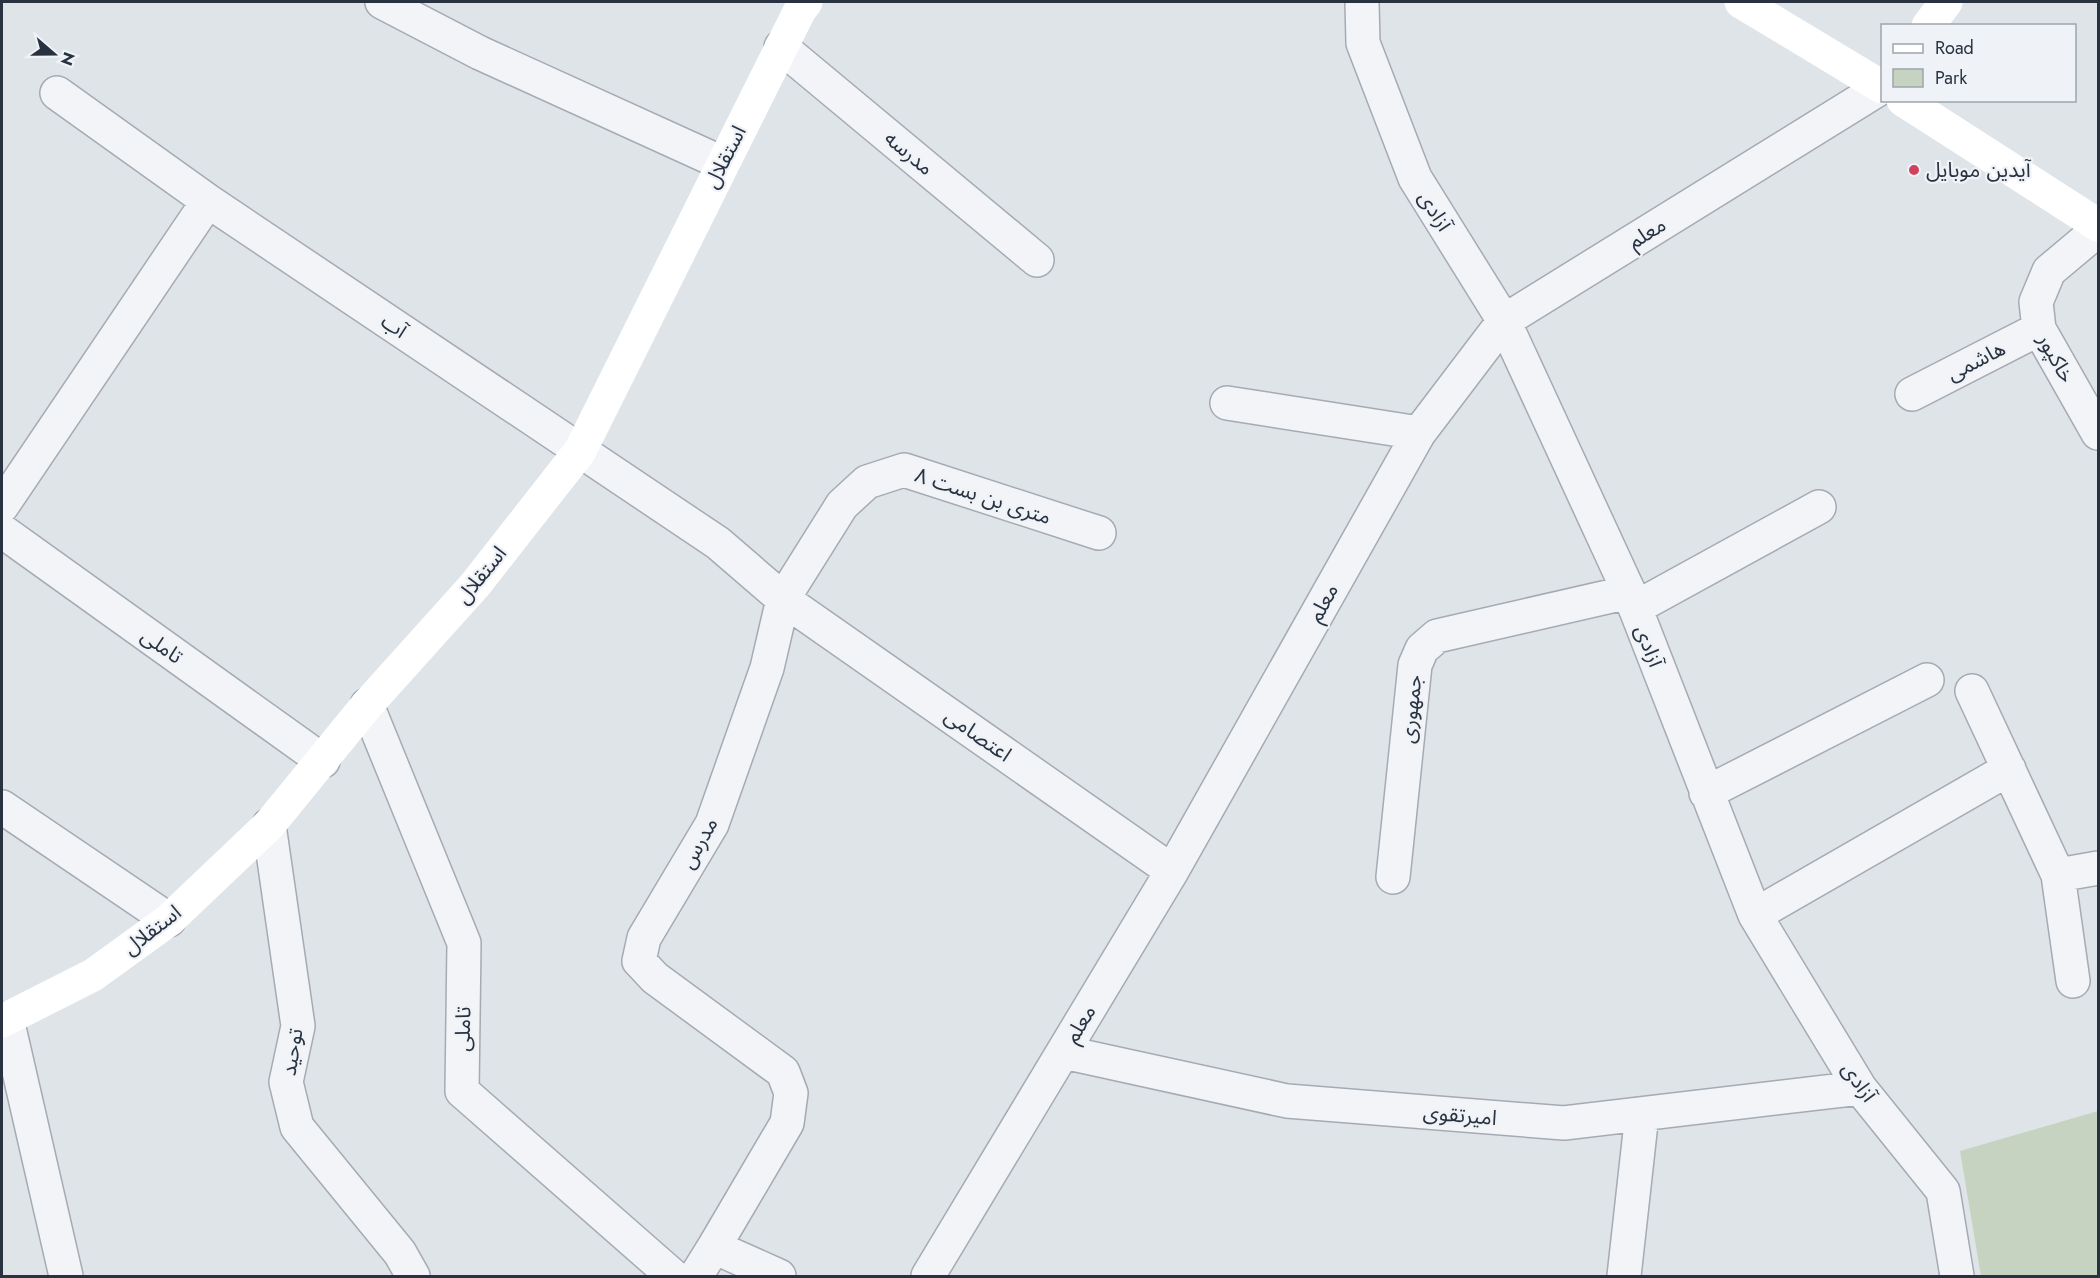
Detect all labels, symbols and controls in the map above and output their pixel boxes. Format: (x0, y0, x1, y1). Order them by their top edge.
north arrow (24, 24, 84, 84)
legend (1881, 24, 2076, 102)
text: Road (1935, 35, 1974, 61)
text: N (55, 49, 81, 69)
text: Park (1935, 65, 1967, 91)
street label: استقلال (696, 120, 754, 194)
street label: مدرسه (878, 124, 940, 182)
place label: آیدین موبایل (1926, 155, 2031, 185)
marker: آیدین موبایل (1907, 163, 1921, 177)
street label: آزادی (1411, 185, 1460, 238)
street label: معلم (1622, 210, 1672, 256)
street label: آب (375, 306, 414, 346)
street label: خاکپور (2030, 327, 2082, 388)
street label: هاشمی (1941, 334, 2011, 388)
street label: ۸ متری بن بست (911, 460, 1055, 532)
street label: استقلال (448, 540, 514, 610)
street label: معلم (1300, 578, 1346, 628)
street label: تاملی (135, 621, 189, 671)
street label: آزادی (1627, 621, 1671, 672)
street label: جمهوری (1392, 673, 1430, 745)
street label: اعتصامی (938, 701, 1018, 769)
street label: مدرس (673, 812, 725, 874)
street label: استقلال (116, 898, 188, 962)
street label: معلم (1057, 999, 1103, 1049)
street label: تاملی (448, 1006, 478, 1052)
street label: توحید (273, 1026, 311, 1078)
street label: آزادی (1834, 1056, 1884, 1109)
street label: امیرتقوی (1422, 1097, 1498, 1133)

